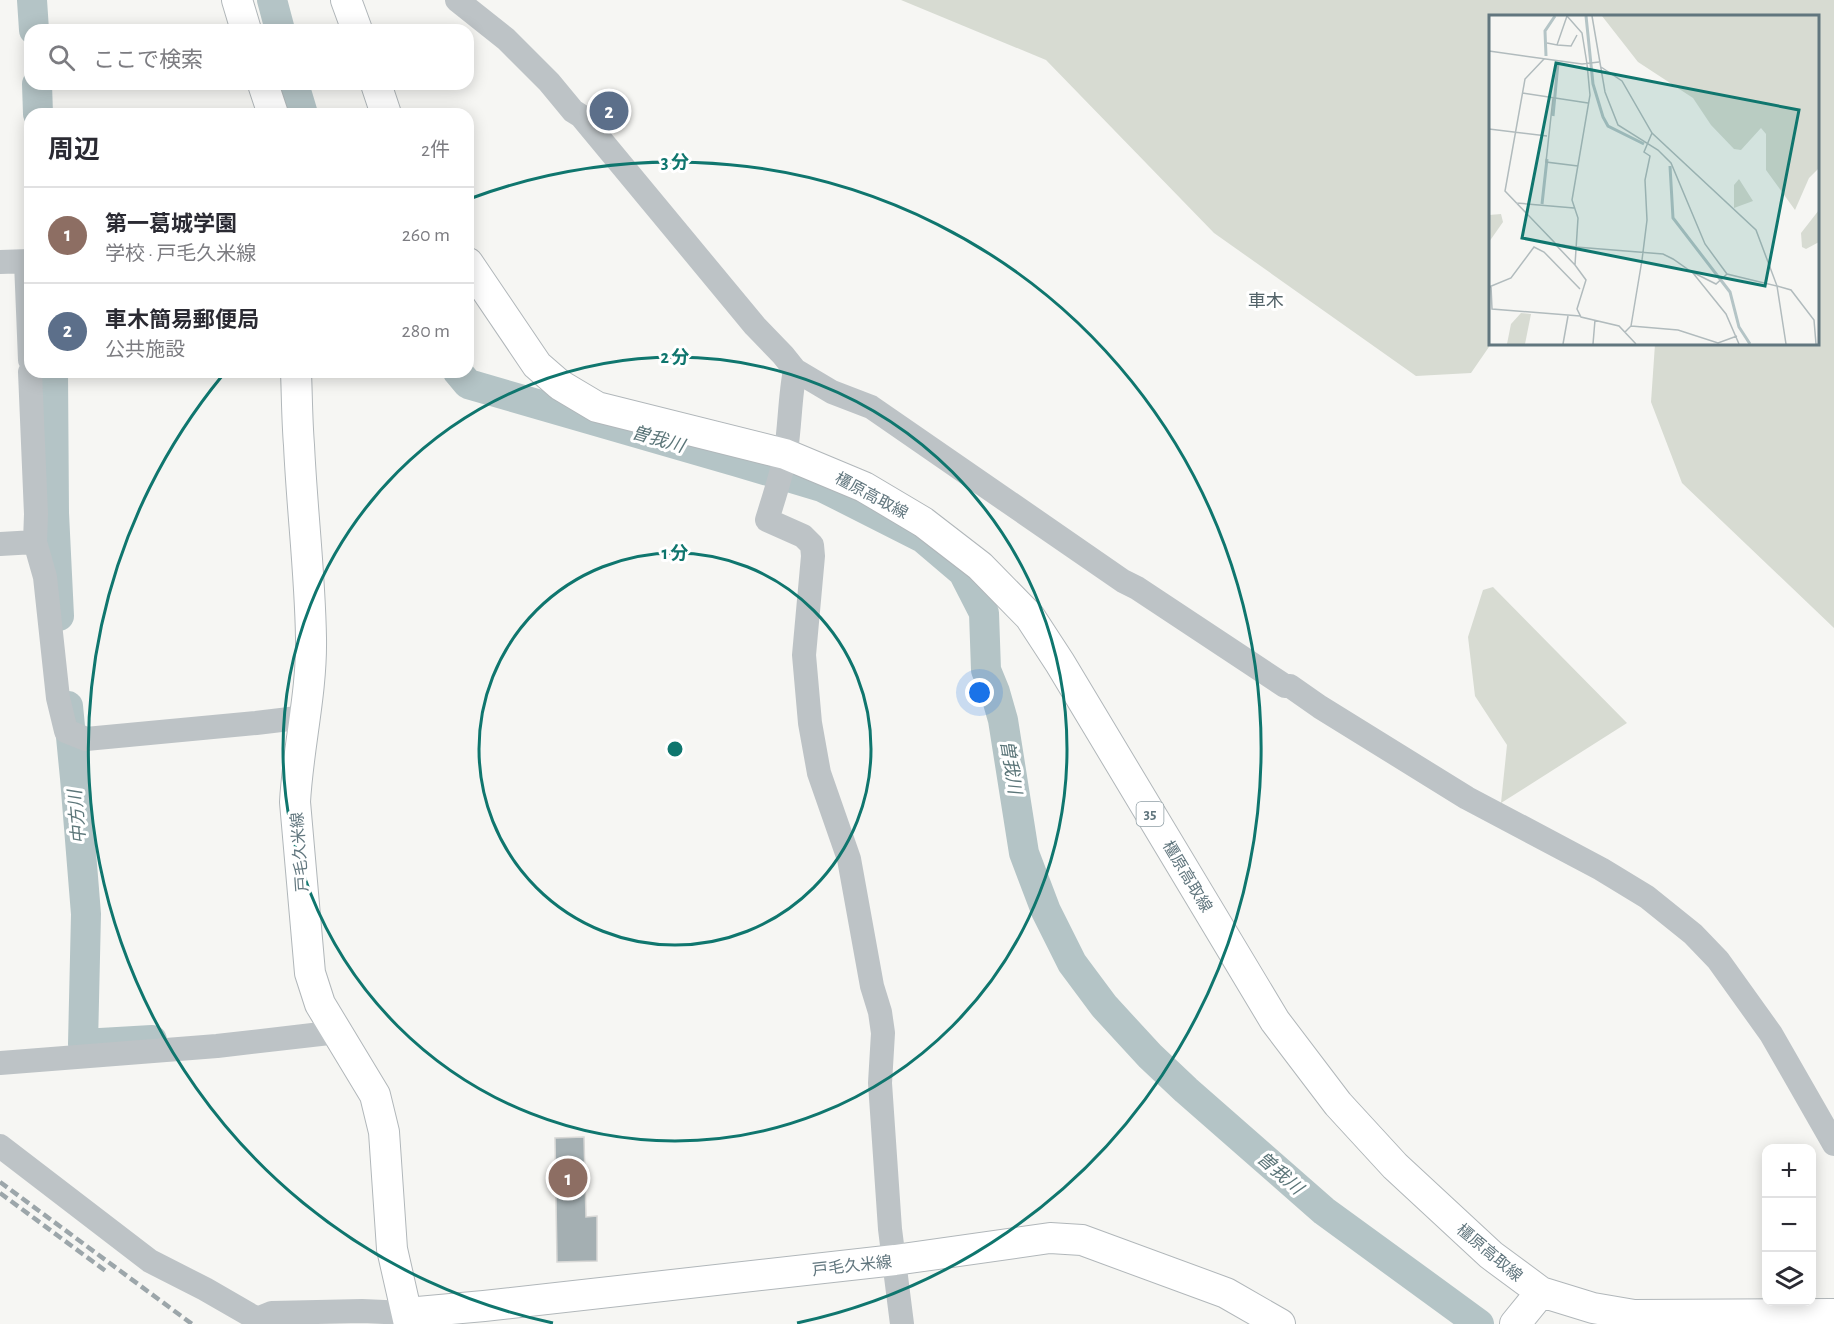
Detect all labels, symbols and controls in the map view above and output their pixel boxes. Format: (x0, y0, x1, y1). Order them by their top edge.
inset map (1489, 15, 1819, 345)
search box (24, 24, 474, 90)
icon: search (45, 41, 78, 74)
text: ここで検索 (93, 49, 203, 71)
pin: 2 (590, 88, 628, 134)
text: 周辺 (48, 137, 100, 163)
text: 2件 (421, 140, 450, 160)
text: 3 分 (661, 152, 689, 172)
text: 第一葛城学園 (105, 213, 237, 235)
text: 1 (64, 225, 71, 245)
text: 260 m (402, 225, 450, 245)
text: 学校 · 戸毛久米線 (105, 244, 256, 264)
district label: 車木 (1248, 292, 1284, 311)
text: 車木簡易郵便局 (105, 309, 259, 331)
text: 2 (63, 321, 72, 341)
text: 280 m (402, 321, 450, 341)
text: 公共施設 (105, 340, 185, 360)
text: 2 分 (660, 347, 690, 367)
water label: 曽我川 (629, 422, 689, 457)
street label: 橿原高取線 (832, 469, 911, 522)
text: 1 分 (661, 543, 689, 563)
your location (965, 678, 994, 707)
centre of rings (665, 739, 685, 759)
water label: 曽我川 (997, 739, 1025, 797)
water label: 中方川 (65, 787, 89, 845)
road number: 35 (1136, 802, 1164, 826)
street label: 戸毛久米線 (288, 811, 311, 892)
street label: 橿原高取線 (1160, 838, 1215, 915)
map controls (1762, 1144, 1816, 1306)
button: + (1762, 1144, 1816, 1198)
water label: 曽我川 (1253, 1148, 1308, 1200)
pin: 1 (548, 1156, 588, 1200)
button: − (1762, 1198, 1816, 1252)
street label: 橿原高取線 (1454, 1220, 1526, 1285)
button: layers (1762, 1252, 1816, 1306)
street label: 戸毛久米線 (811, 1253, 893, 1278)

